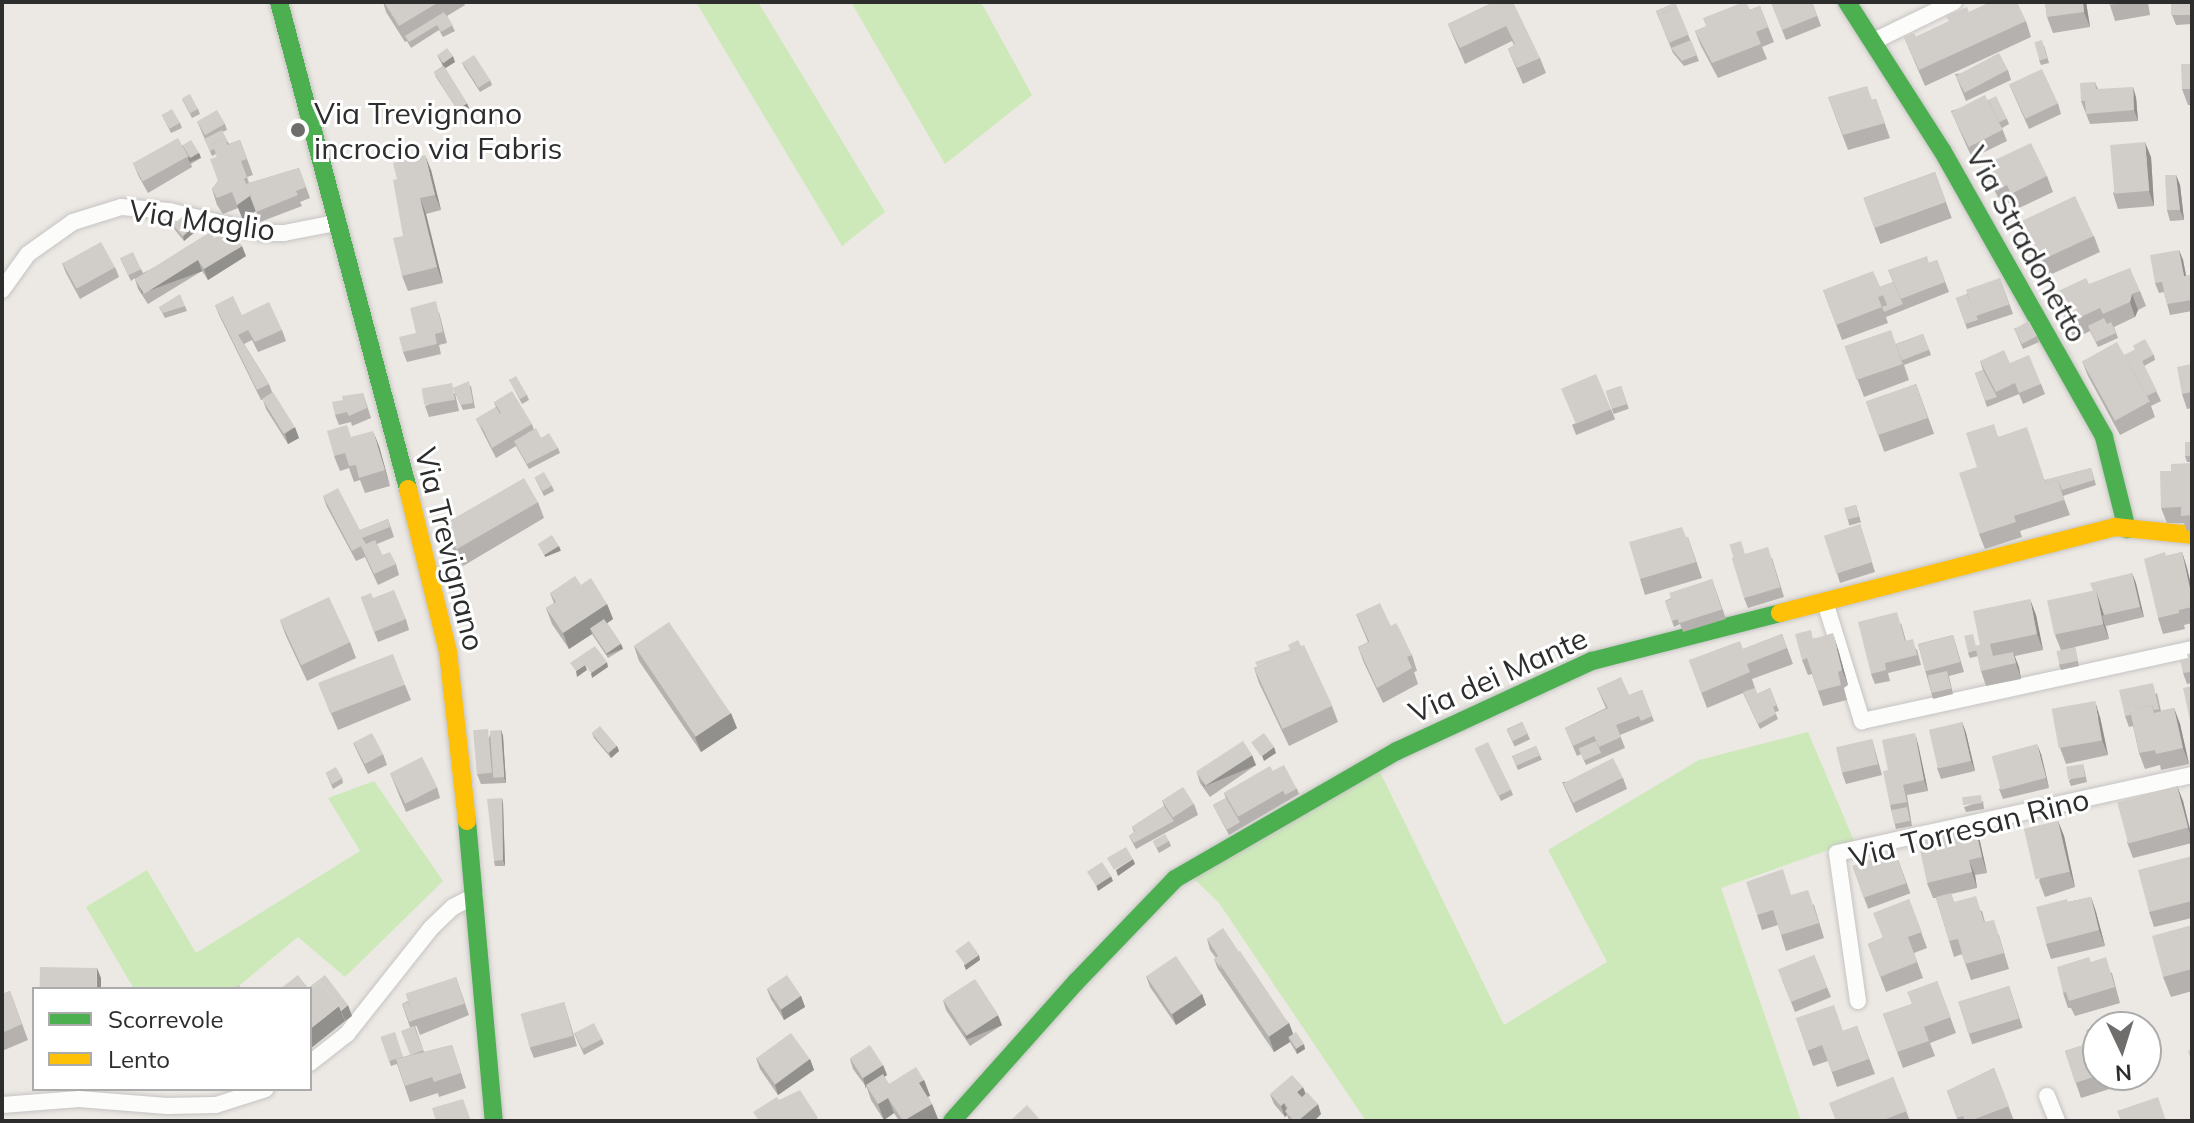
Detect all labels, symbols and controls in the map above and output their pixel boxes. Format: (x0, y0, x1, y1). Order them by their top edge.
place label: Via Trevignano incrocio via Fabris (314, 95, 562, 166)
marker: Via Trevignano incrocio via Fabris (289, 121, 307, 139)
street label: Via Stradonetto (1958, 140, 2096, 348)
street label: Via Maglio (127, 192, 277, 248)
street label: Via Trevignano (407, 444, 493, 654)
street label: Via dei Mante (1403, 620, 1593, 730)
street label: Via Torresan Rino (1845, 781, 2093, 875)
legend (32, 987, 312, 1091)
text: Scorrevole (108, 1004, 224, 1034)
north arrow (2082, 1011, 2162, 1091)
text: Lento (108, 1044, 170, 1074)
text: N (2114, 1058, 2133, 1087)

